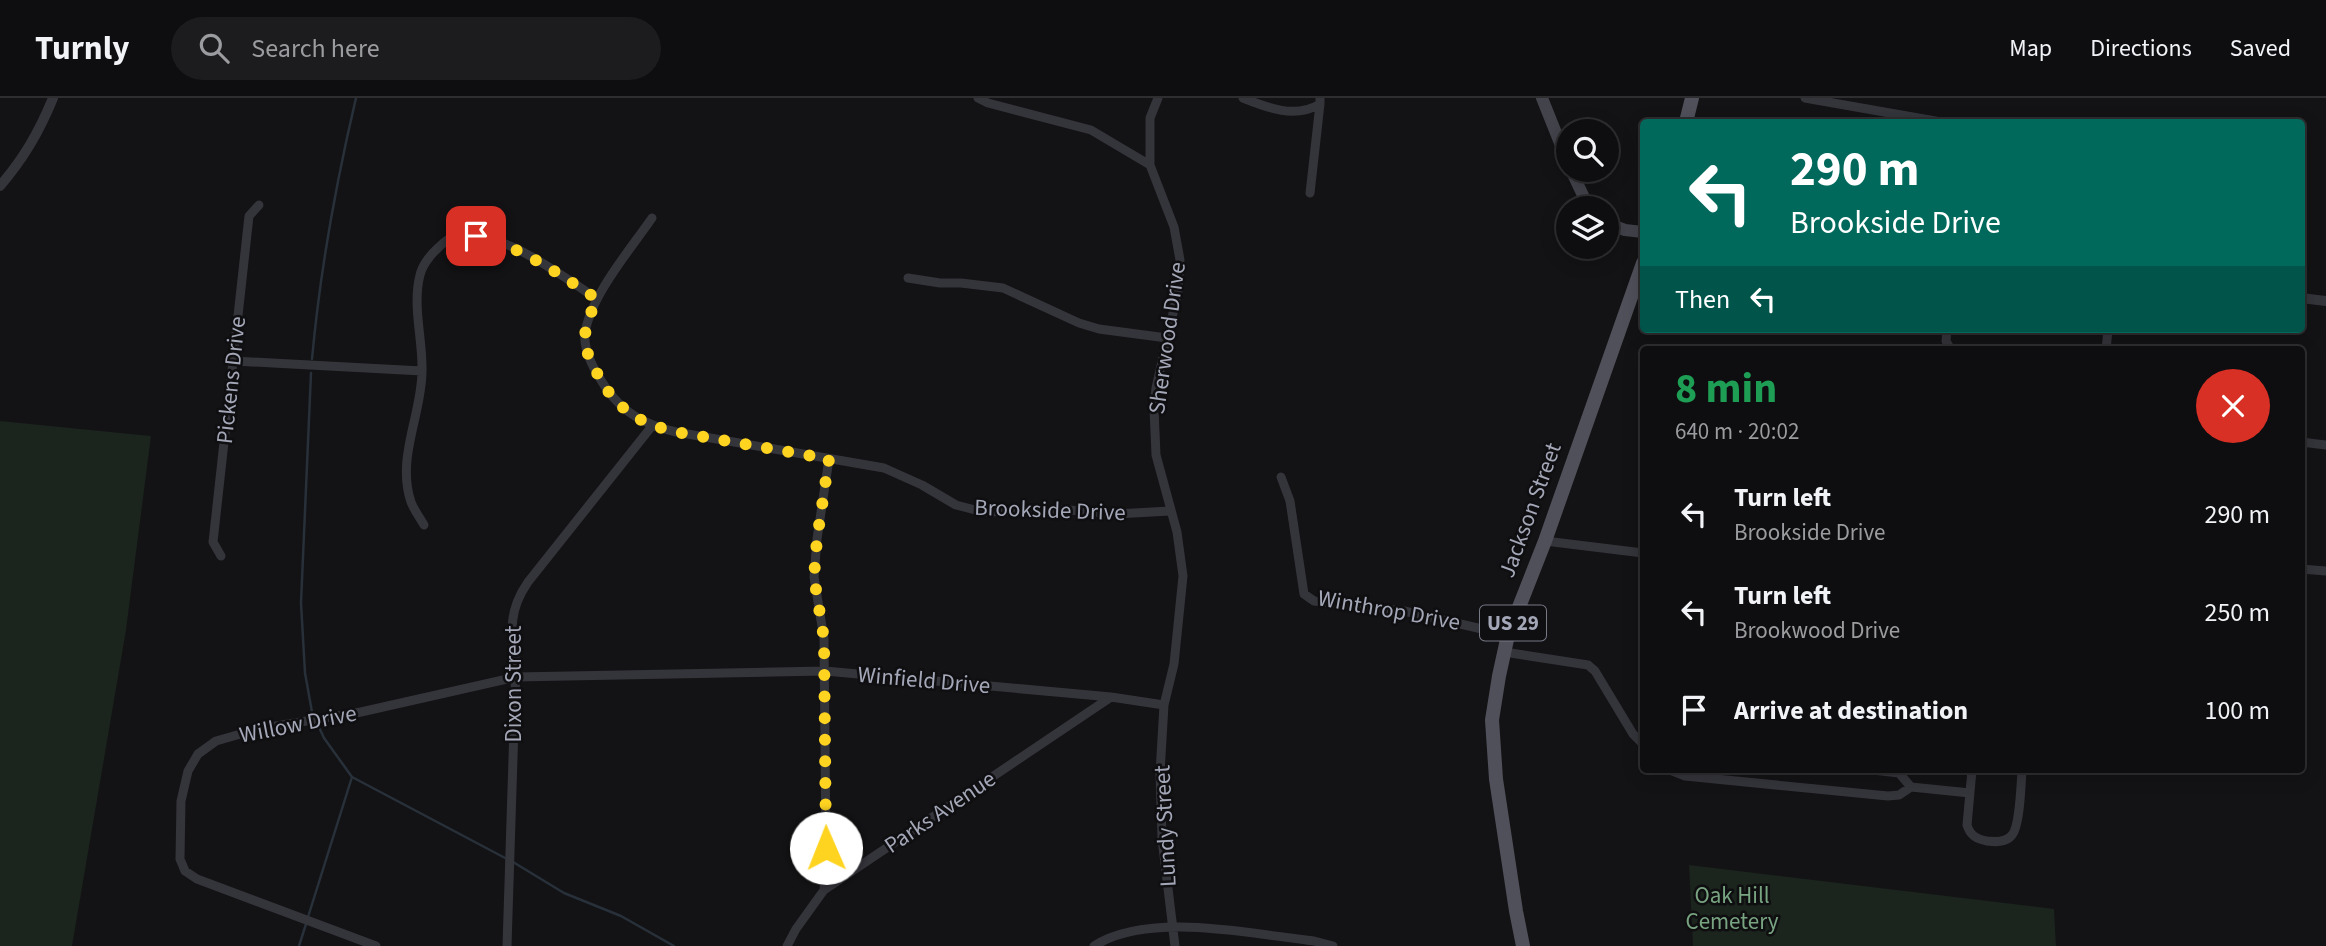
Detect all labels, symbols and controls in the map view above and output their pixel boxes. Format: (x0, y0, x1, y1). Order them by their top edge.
search box (171, 17, 661, 80)
text: Turnly (35, 25, 129, 72)
icon: search (195, 29, 233, 67)
text: Search here (251, 30, 380, 67)
text: Map (2009, 31, 2052, 66)
text: Directions (2090, 31, 2192, 66)
text: Saved (2230, 31, 2291, 66)
map controls (1556, 119, 1619, 259)
button: search (1556, 119, 1619, 182)
text: 290 m (1790, 135, 1919, 205)
icon: left (1675, 147, 1766, 238)
button: layers (1556, 196, 1619, 259)
text: Brookside Drive (1790, 200, 2001, 246)
pin (446, 206, 506, 266)
icon: arrive (457, 217, 495, 255)
street label: Sherwood Drive (1140, 260, 1194, 416)
icon: left (1744, 280, 1782, 318)
text: Then (1675, 281, 1730, 318)
street label: Pickens Drive (208, 315, 254, 445)
text: 8 min (1675, 359, 1777, 419)
button: close (2196, 369, 2270, 443)
text: 640 m · 20:02 (1675, 415, 1799, 448)
street label: Jackson Street (1490, 438, 1570, 582)
text: Turn left (1734, 479, 1831, 516)
street label: Brookside Drive (974, 491, 1126, 529)
icon: left (1675, 495, 1713, 533)
text: 290 m (2204, 496, 2270, 533)
text: Brookside Drive (1734, 516, 1886, 549)
text: Turn left (1734, 577, 1831, 614)
street label: Winthrop Drive (1315, 581, 1463, 639)
icon: left (1675, 593, 1713, 631)
text: 250 m (2204, 594, 2270, 631)
road number: US 29 (1480, 606, 1546, 640)
text: Brookwood Drive (1734, 614, 1900, 647)
street label: Dixon Street (497, 625, 530, 742)
street label: Winfield Drive (856, 658, 992, 702)
icon: arrive (1675, 691, 1713, 729)
text: Arrive at destination (1734, 692, 1968, 729)
text: 100 m (2204, 692, 2270, 729)
street label: Willow Drive (237, 696, 359, 752)
street label: Parks Avenue (878, 762, 1002, 862)
street label: Lundy Street (1145, 764, 1185, 888)
position arrow (789, 811, 863, 885)
park label: Oak Hill Cemetery (1686, 879, 1779, 938)

